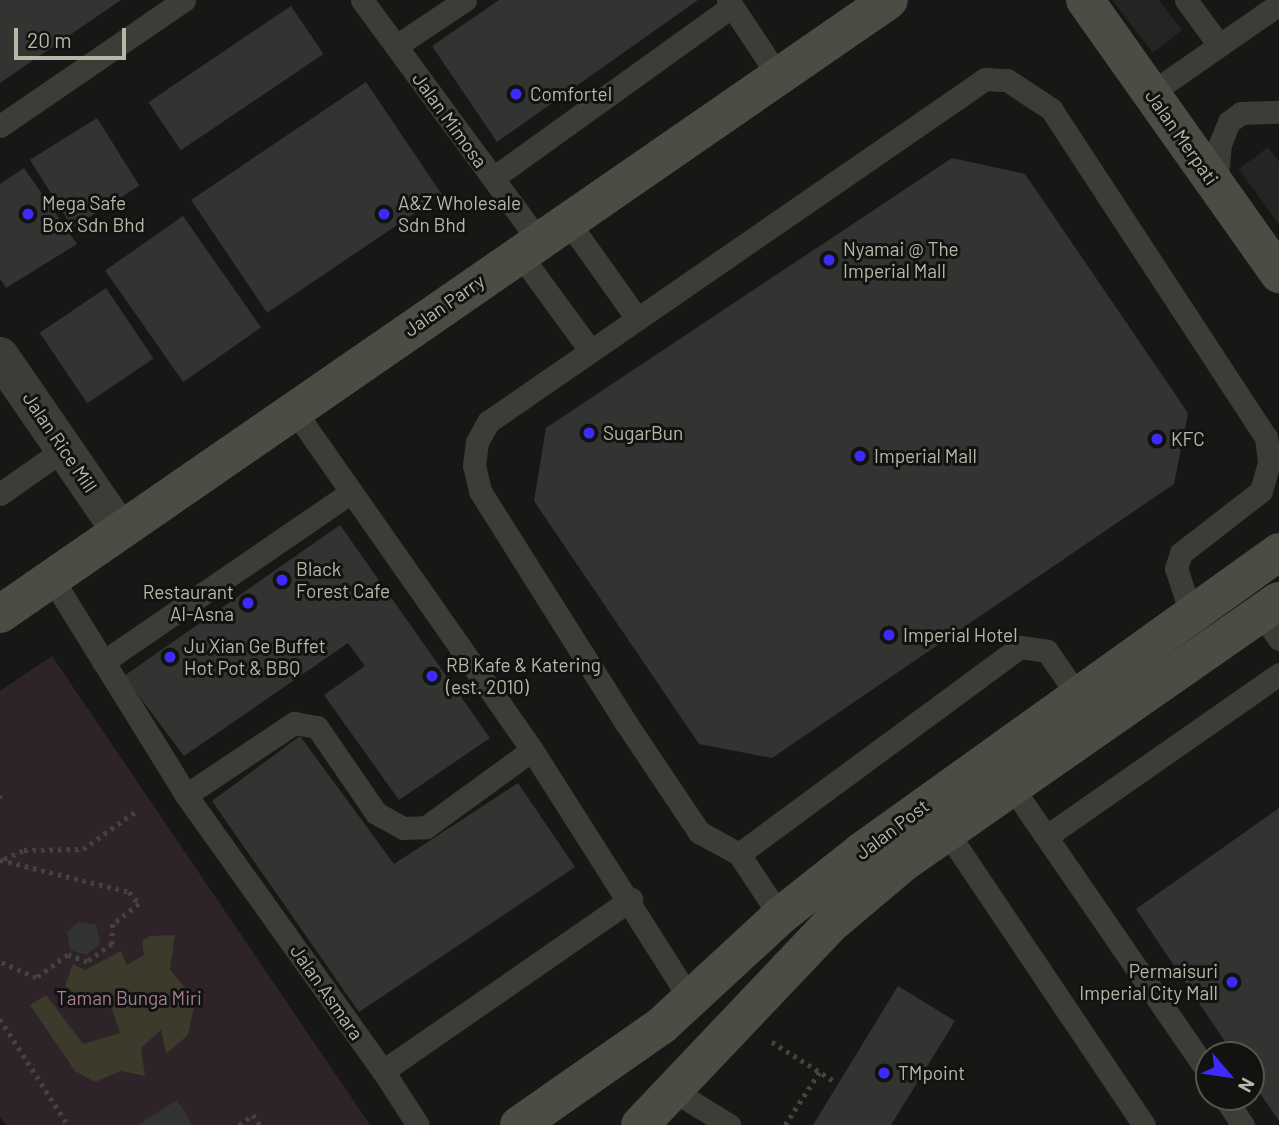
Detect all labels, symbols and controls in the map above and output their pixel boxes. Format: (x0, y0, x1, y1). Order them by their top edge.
scale bar (18, 14, 130, 58)
text: 20 m (27, 27, 72, 52)
street label: Jalan Mimosa (408, 68, 492, 172)
place label: Comfortel (530, 83, 612, 105)
street label: Jalan Merpati (1141, 85, 1223, 189)
marker: Comfortel (508, 86, 524, 102)
place label: Mega Safe Box Sdn Bhd (42, 192, 145, 236)
place label: A&Z Wholesale Sdn Bhd (398, 192, 521, 236)
marker: Mega Safe Box Sdn Bhd (20, 206, 36, 222)
marker: A&Z Wholesale Sdn Bhd (376, 206, 392, 222)
place label: Nyamai @ The Imperial Mall (843, 238, 959, 282)
marker: Nyamai @ The Imperial Mall (821, 252, 837, 268)
street label: Jalan Parry (399, 269, 489, 341)
street label: Jalan Rice Mill (18, 387, 102, 497)
place label: SugarBun (603, 422, 683, 444)
marker: SugarBun (581, 425, 597, 441)
place label: KFC (1171, 428, 1205, 450)
marker: KFC (1149, 431, 1165, 447)
place label: Imperial Mall (874, 445, 977, 467)
marker: Imperial Mall (852, 448, 868, 464)
place label: Black Forest Cafe (296, 558, 390, 602)
marker: Black Forest Cafe (274, 572, 290, 588)
place label: Restaurant Al-Asna (143, 581, 234, 625)
marker: Restaurant Al-Asna (240, 595, 256, 611)
place label: Imperial Hotel (903, 624, 1018, 646)
marker: Imperial Hotel (881, 627, 897, 643)
place label: Ju Xian Ge Buffet Hot Pot & BBQ (184, 635, 326, 679)
marker: Ju Xian Ge Buffet Hot Pot & BBQ (162, 649, 178, 665)
place label: RB Kafe & Katering (est. 2010) (446, 654, 601, 698)
marker: RB Kafe & Katering (est. 2010) (424, 668, 440, 684)
street label: Jalan Post (851, 794, 933, 864)
street label: Jalan Asmara (286, 940, 368, 1044)
place label: Permaisuri Imperial City Mall (1079, 960, 1218, 1004)
marker: Permaisuri Imperial City Mall (1224, 974, 1240, 990)
park label: Taman Bunga Miri (56, 987, 202, 1009)
north arrow (1195, 1041, 1265, 1111)
place label: TMpoint (898, 1062, 965, 1084)
marker: TMpoint (876, 1065, 892, 1081)
text: N (1234, 1074, 1260, 1097)

